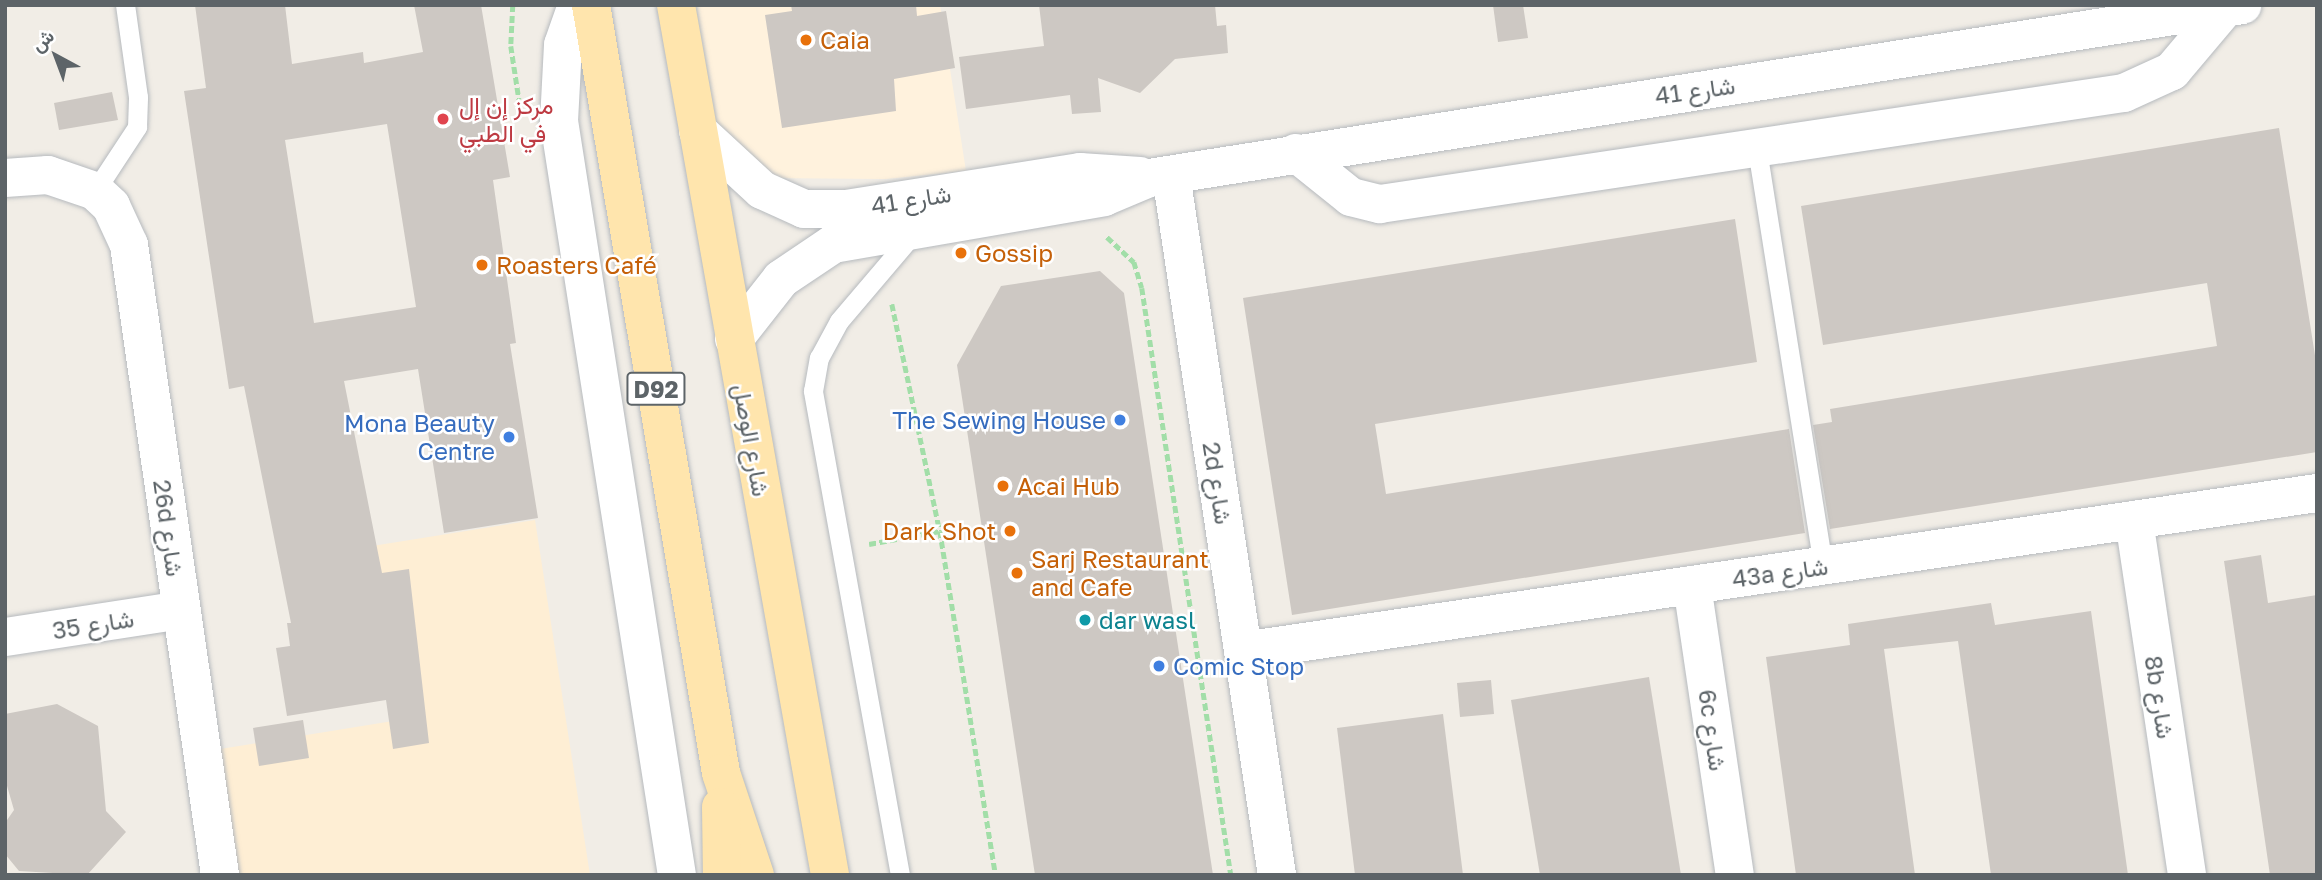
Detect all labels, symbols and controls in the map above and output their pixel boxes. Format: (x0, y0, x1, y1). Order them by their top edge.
north arrow (21, 21, 91, 91)
text: ش (26, 24, 58, 56)
place label: Caia (820, 26, 870, 54)
marker: Caia (798, 32, 814, 48)
street label: شارع 41 (1653, 70, 1737, 110)
place label: مركز إن إل في الطبي (459, 91, 553, 147)
marker: مركز إن إل في الطبي (433, 109, 453, 129)
street label: شارع 41 (869, 178, 953, 220)
place label: Gossip (975, 239, 1053, 267)
marker: Gossip (953, 245, 969, 261)
place label: Roasters Café (496, 251, 657, 279)
marker: Roasters Café (474, 257, 490, 273)
road number: D92 (626, 370, 686, 408)
street label: شارع الوصل (728, 382, 776, 498)
place label: The Sewing House (892, 406, 1106, 434)
place label: Mona Beauty Centre (344, 409, 495, 465)
marker: The Sewing House (1112, 412, 1128, 428)
marker: Mona Beauty Centre (501, 429, 517, 445)
street label: 2d شارع (1197, 440, 1239, 526)
place label: Acai Hub (1017, 472, 1119, 500)
street label: 26d شارع (148, 478, 190, 578)
marker: Acai Hub (995, 478, 1011, 494)
place label: Dark Shot (883, 517, 996, 545)
marker: Dark Shot (1002, 523, 1018, 539)
place label: Sarj Restaurant and Cafe (1031, 545, 1209, 601)
street label: 43a شارع (1730, 551, 1830, 593)
marker: Sarj Restaurant and Cafe (1009, 565, 1025, 581)
street label: شارع 35 (50, 603, 136, 645)
place label: dar wasl (1099, 606, 1196, 634)
marker: dar wasl (1077, 612, 1093, 628)
place label: Comic Stop (1173, 652, 1304, 680)
street label: 8b شارع (2139, 653, 2181, 741)
marker: Comic Stop (1151, 658, 1167, 674)
street label: 6c شارع (1693, 687, 1733, 773)

